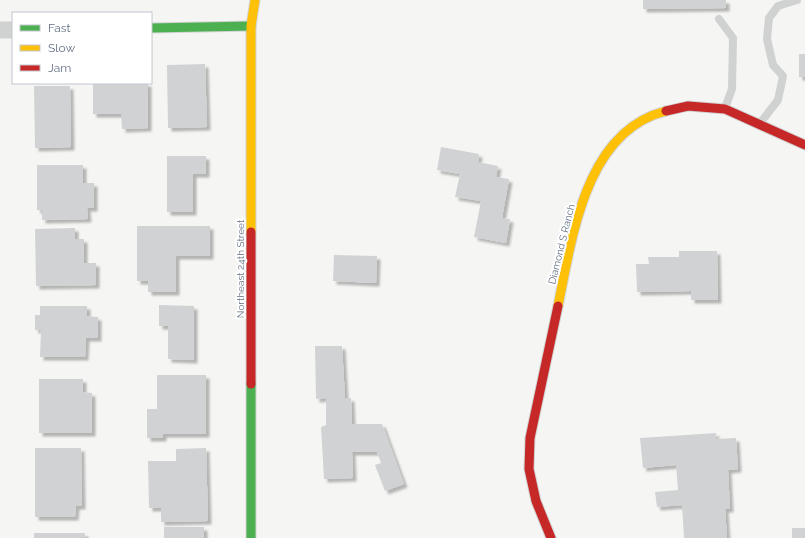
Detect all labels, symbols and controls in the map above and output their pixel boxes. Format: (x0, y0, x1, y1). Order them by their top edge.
legend (12, 12, 152, 84)
text: Fast (48, 21, 71, 35)
text: Slow (48, 41, 75, 55)
text: Jam (48, 61, 71, 75)
street label: Diamond S Ranch (546, 203, 577, 285)
street label: Northeast 24th Street (235, 219, 246, 318)

